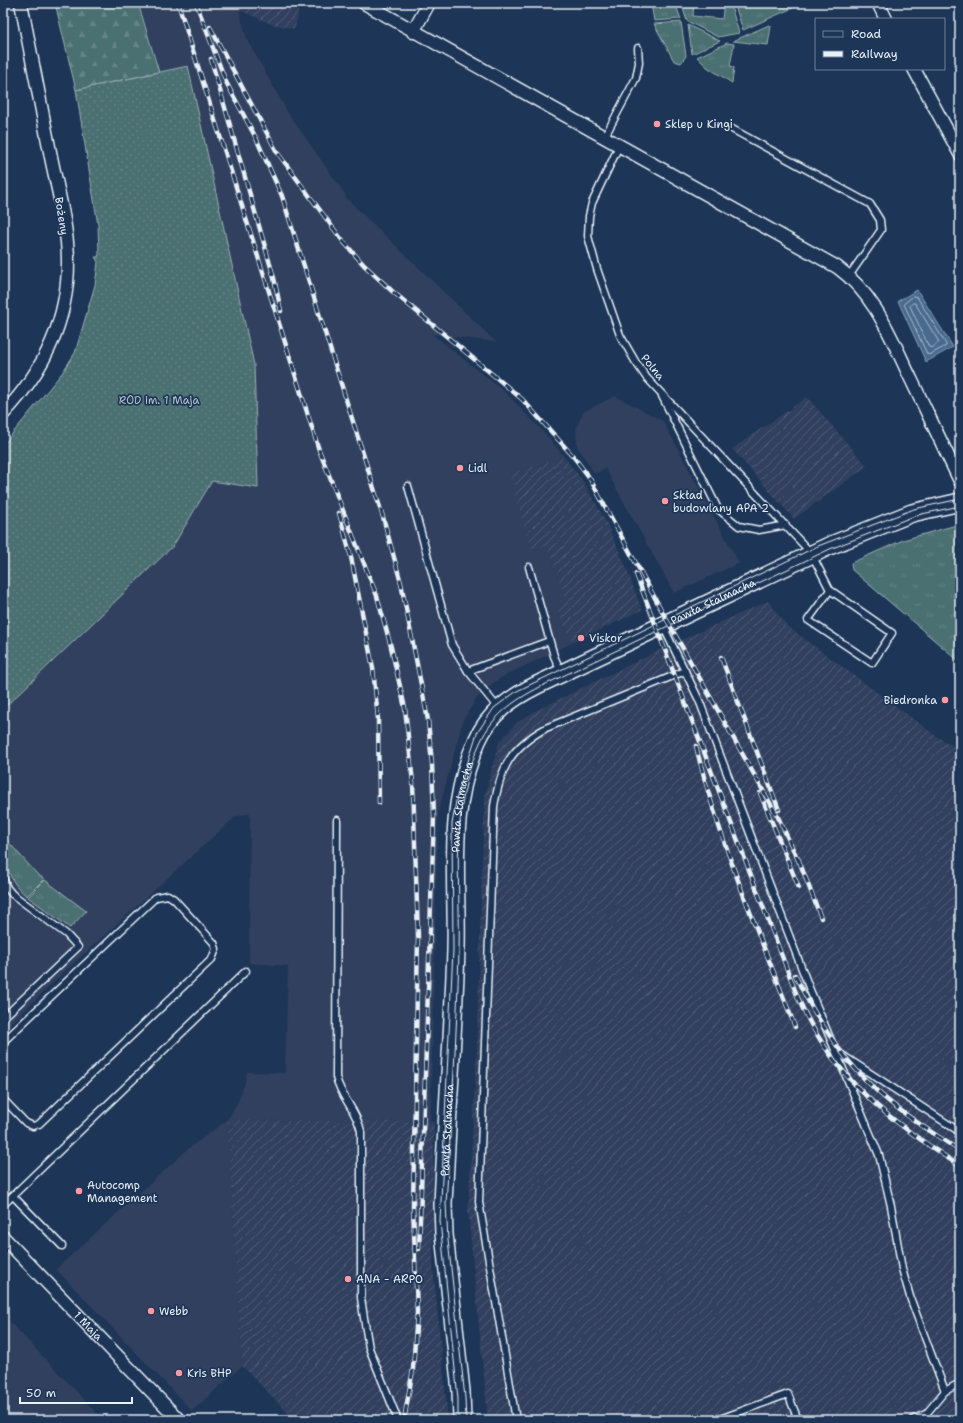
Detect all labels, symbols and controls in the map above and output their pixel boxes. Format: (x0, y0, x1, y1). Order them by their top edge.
legend (815, 18, 945, 70)
text: Road (851, 26, 882, 42)
text: Railway (851, 46, 898, 62)
place label: Sklep u Kingi (665, 117, 733, 132)
marker: Sklep u Kingi (652, 119, 662, 129)
street label: Bożeny (51, 196, 72, 236)
street label: Polna (638, 351, 668, 384)
park label: ROD im. 1 Maja (119, 393, 199, 408)
place label: Lidl (468, 461, 488, 476)
marker: Lidl (455, 463, 465, 473)
place label: Skład budowlany APA 2 (673, 488, 769, 516)
marker: Skład budowlany APA 2 (660, 496, 670, 506)
street label: Pawła Stalmacha (668, 575, 758, 628)
place label: Viskor (589, 631, 622, 646)
marker: Viskor (576, 633, 586, 643)
place label: Biedronka (884, 693, 937, 708)
marker: Biedronka (940, 695, 950, 705)
street label: Pawła Stalmacha (448, 759, 477, 853)
street label: Pawła Stalmacha (437, 1083, 458, 1177)
place label: Autocomp Management (87, 1178, 158, 1206)
marker: Autocomp Management (74, 1186, 84, 1196)
place label: ANA - ARPO (356, 1272, 423, 1287)
marker: ANA - ARPO (343, 1274, 353, 1284)
place label: Webb (159, 1304, 188, 1319)
marker: Webb (146, 1306, 156, 1316)
street label: 1 Maja (70, 1308, 106, 1344)
place label: Kris BHP (187, 1366, 232, 1381)
marker: Kris BHP (174, 1368, 184, 1378)
scale bar (20, 1379, 132, 1405)
text: 50 m (26, 1385, 56, 1401)

